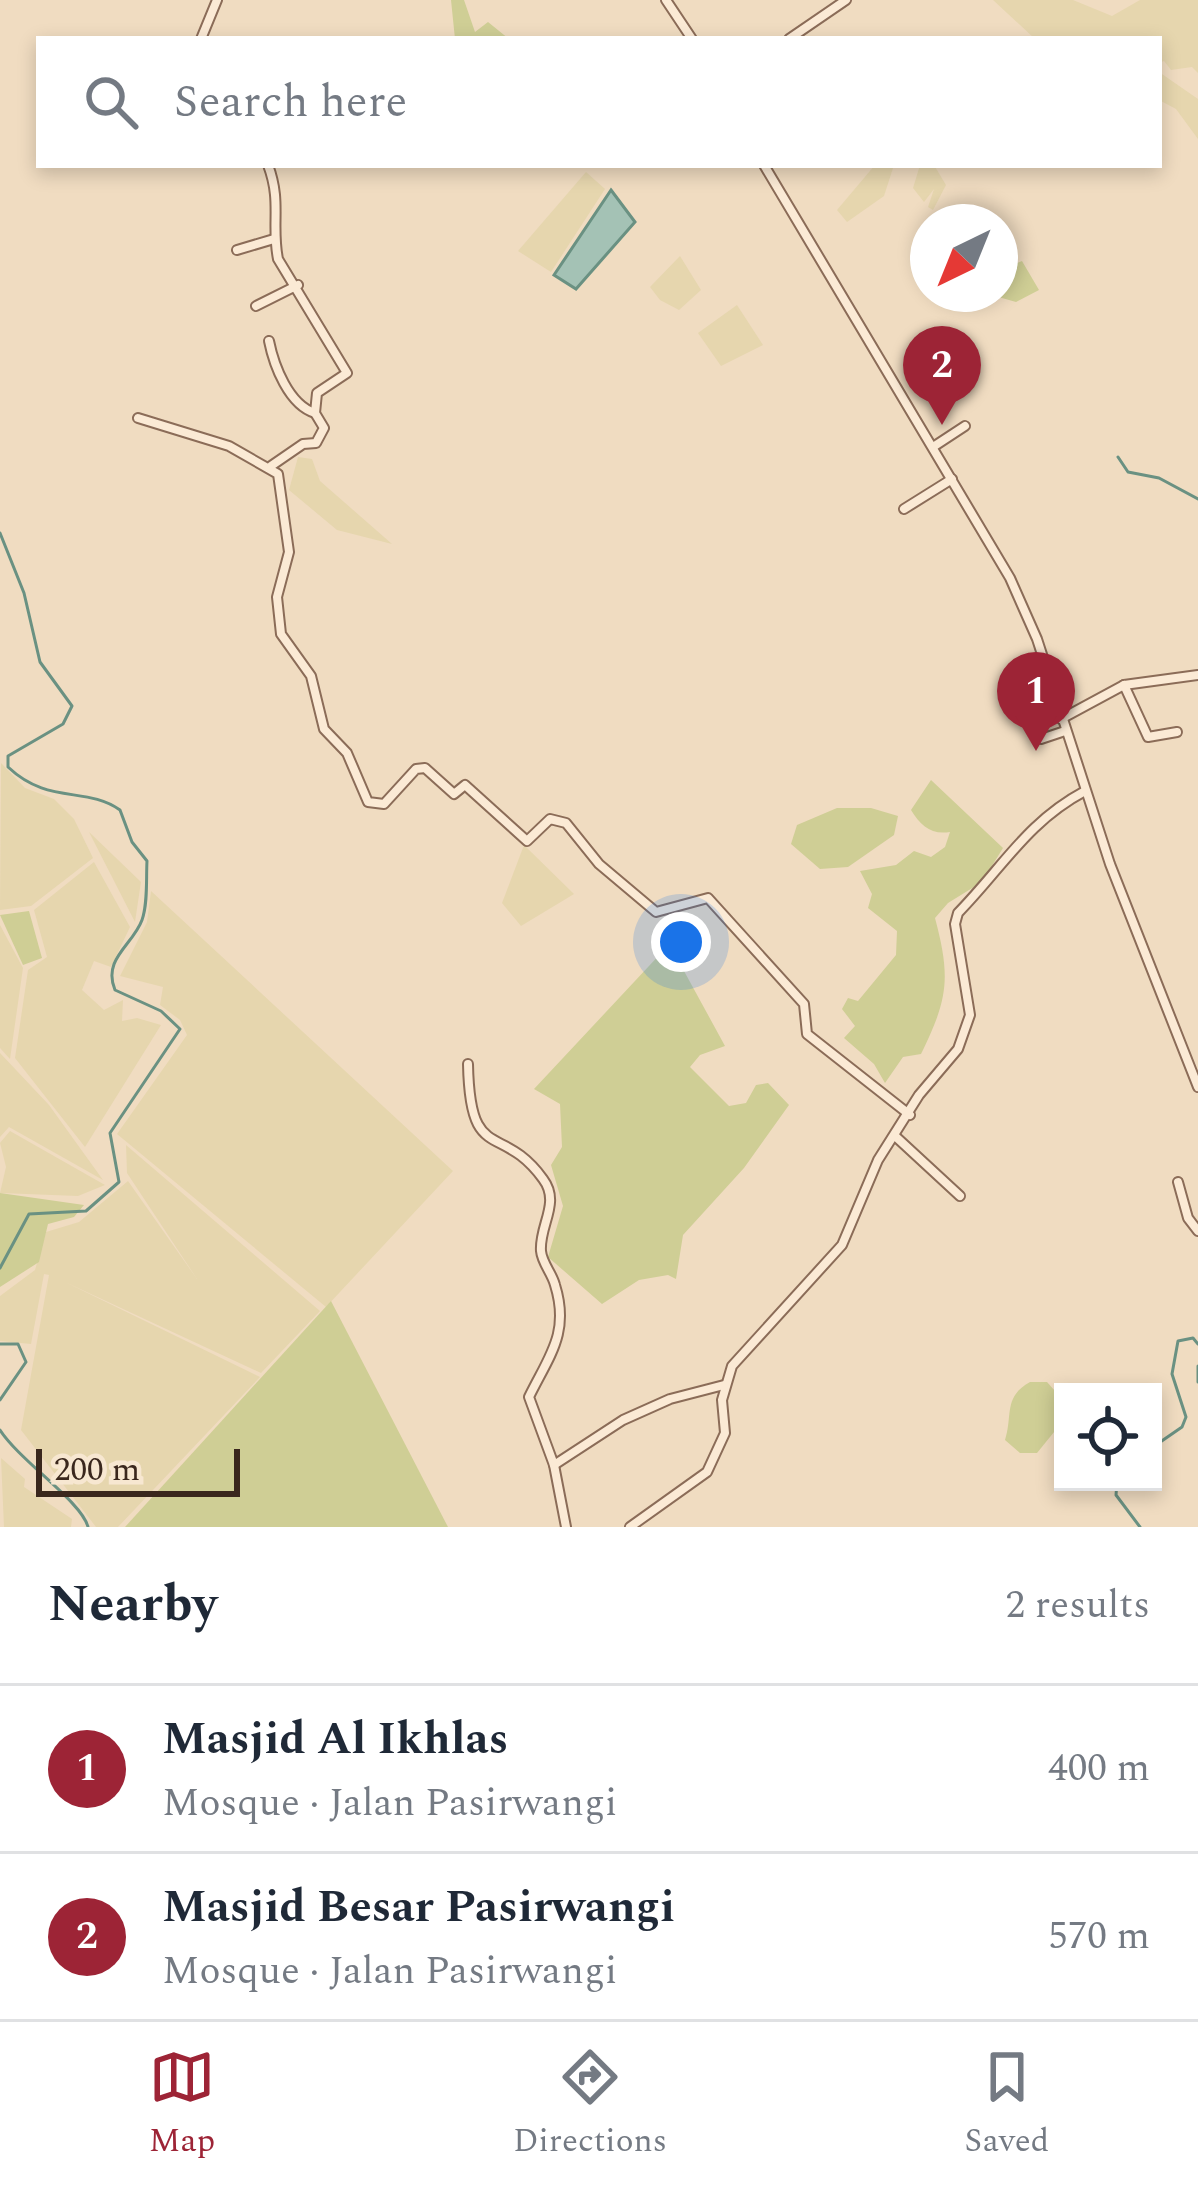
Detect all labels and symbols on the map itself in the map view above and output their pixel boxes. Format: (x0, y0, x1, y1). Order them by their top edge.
north arrow (910, 204, 1018, 312)
pin: 2 (903, 326, 981, 425)
pin: 1 (997, 652, 1075, 751)
your location (651, 912, 711, 972)
scale bar (36, 1443, 240, 1496)

